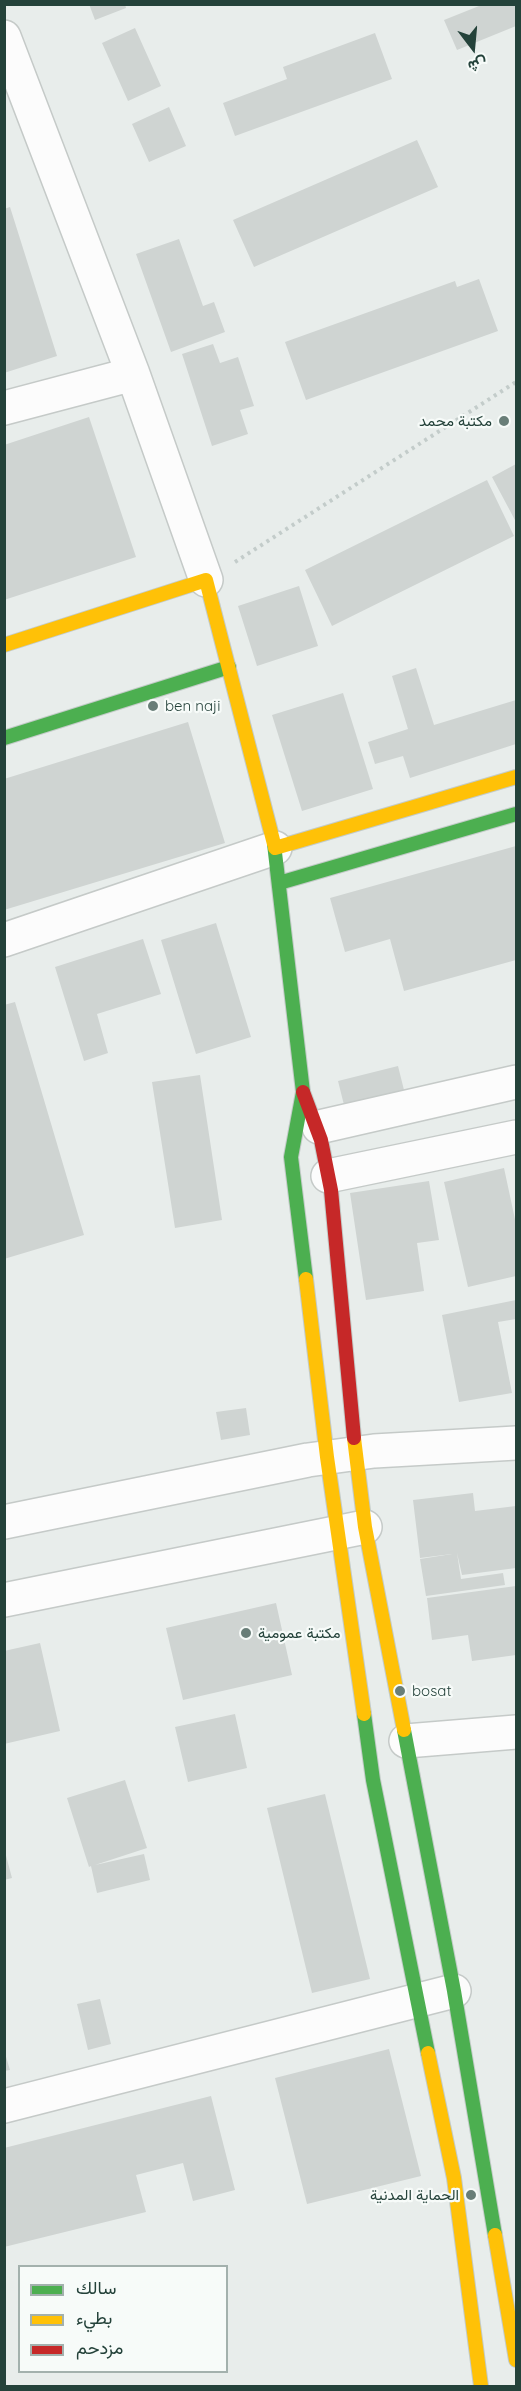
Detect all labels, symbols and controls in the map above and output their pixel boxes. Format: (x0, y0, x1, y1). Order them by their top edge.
north arrow (443, 18, 503, 78)
text: ش (466, 53, 490, 78)
place label: مكتبة محمد (419, 412, 492, 430)
marker: مكتبة محمد (497, 414, 511, 428)
place label: ben naji (165, 697, 220, 715)
marker: ben naji (146, 699, 160, 713)
place label: مكتبة عمومية (258, 1624, 340, 1642)
marker: مكتبة عمومية (239, 1626, 253, 1640)
place label: bosat (412, 1682, 451, 1700)
marker: bosat (393, 1684, 407, 1698)
place label: الحماية المدنية (370, 2186, 459, 2204)
marker: الحماية المدنية (464, 2188, 478, 2202)
legend (18, 2265, 228, 2373)
text: سالك (76, 2276, 116, 2299)
text: بطيء (76, 2306, 112, 2329)
text: مزدحم (76, 2336, 123, 2359)

